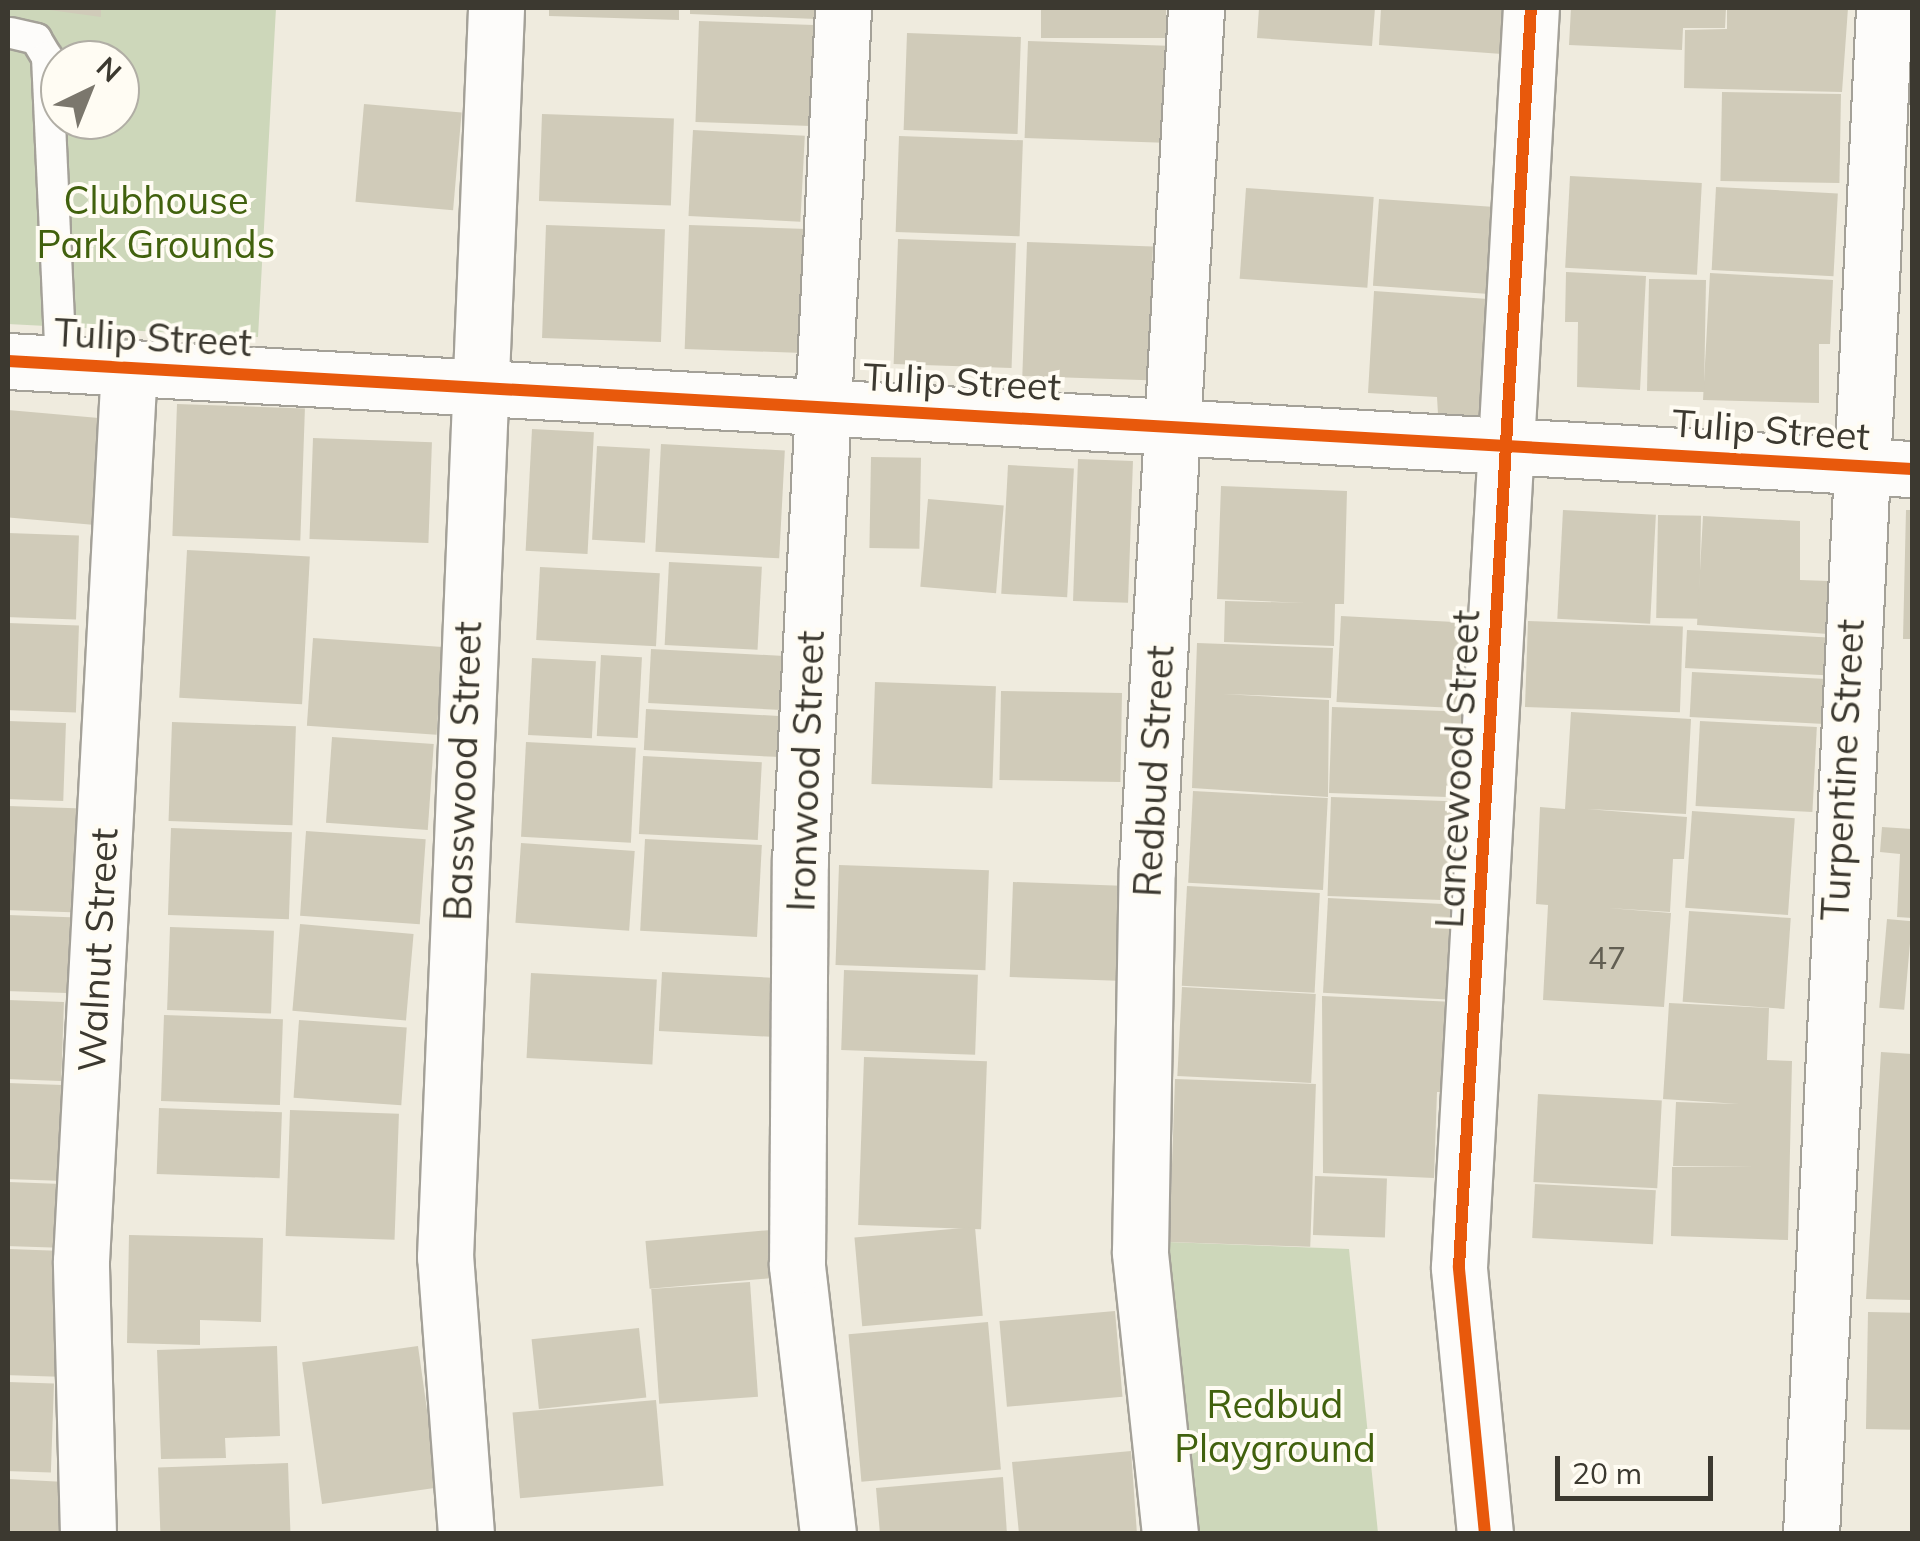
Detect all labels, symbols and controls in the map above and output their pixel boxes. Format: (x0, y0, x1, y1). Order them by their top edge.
north arrow (40, 40, 140, 140)
text: N (90, 49, 129, 89)
park label: Clubhouse Park Grounds (37, 178, 275, 268)
street label: Tulip Street (53, 310, 253, 366)
street label: Tulip Street (862, 354, 1062, 410)
street label: Tulip Street (1671, 400, 1871, 460)
street label: Lancewood Street (1427, 609, 1489, 929)
street label: Turpentine Street (1812, 618, 1874, 922)
street label: Basswood Street (435, 620, 491, 922)
street label: Ironwood Street (778, 630, 834, 912)
street label: Redbud Street (1125, 644, 1183, 898)
street label: Walnut Street (69, 827, 127, 1073)
house number: 47 (1588, 938, 1626, 976)
park label: Redbud Playground (1174, 1382, 1376, 1472)
scale bar (1560, 1436, 1718, 1498)
text: 20 m (1572, 1454, 1642, 1492)

